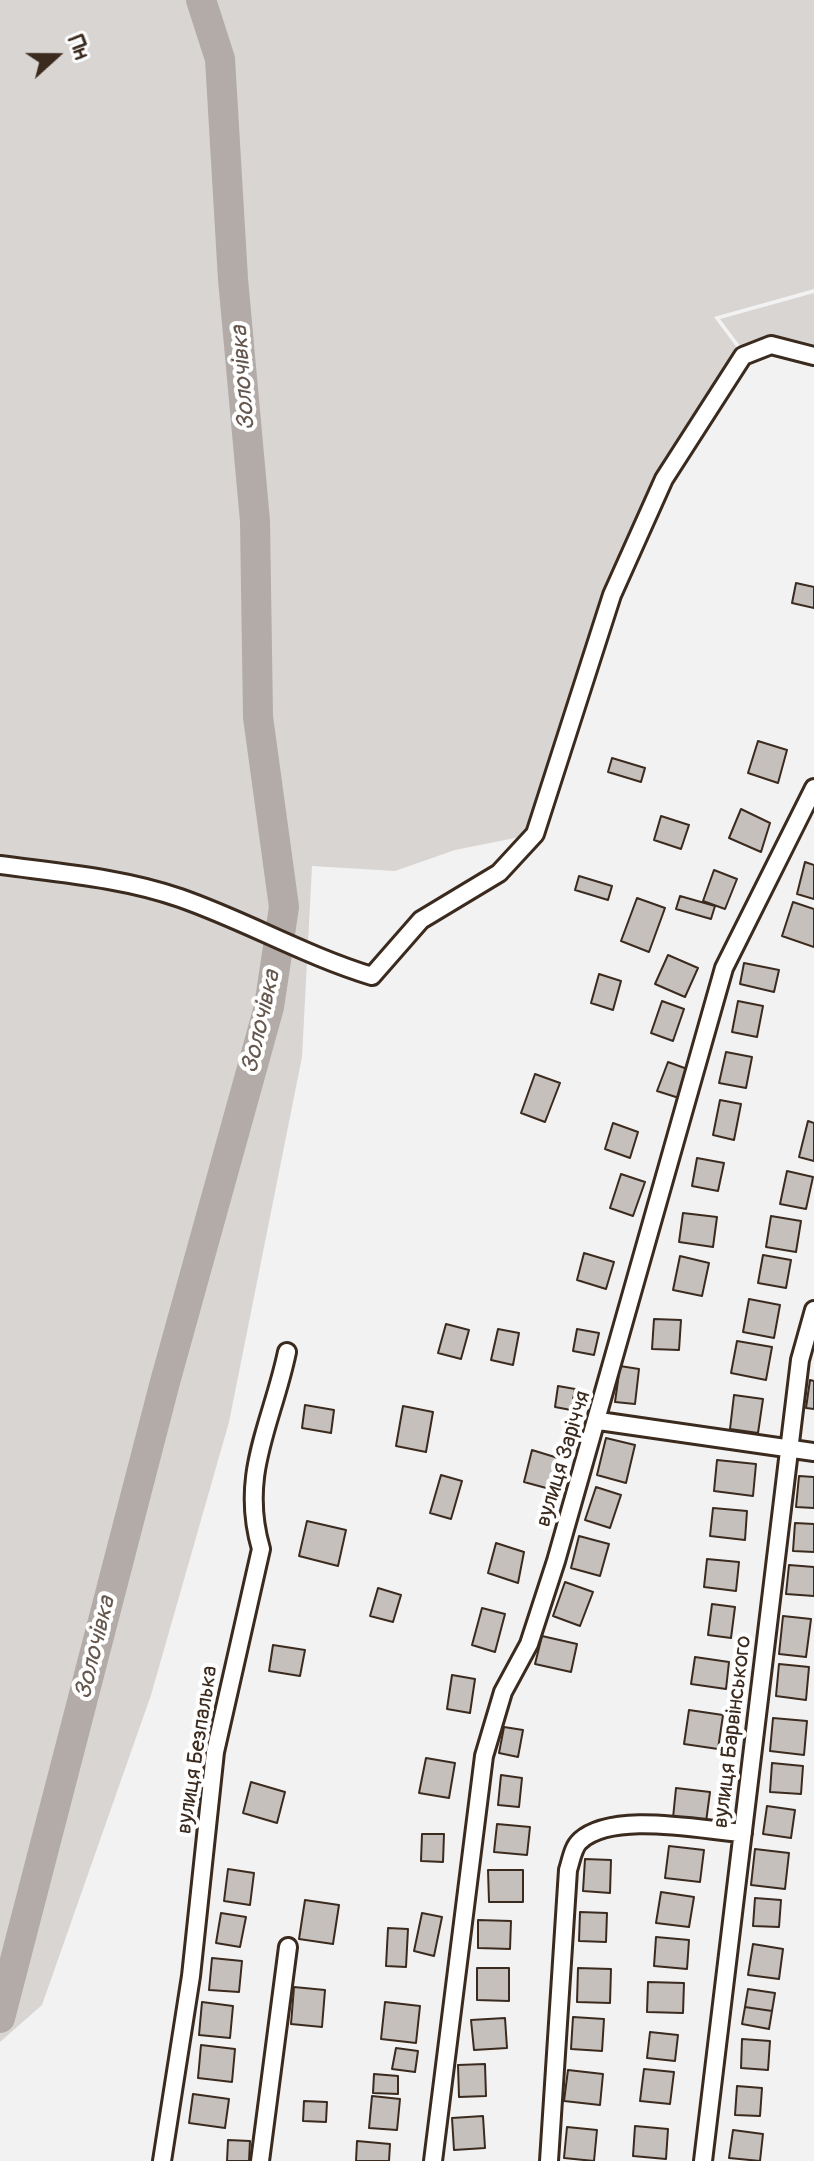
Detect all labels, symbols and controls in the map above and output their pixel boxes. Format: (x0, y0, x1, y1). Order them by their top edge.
north arrow (16, 16, 96, 96)
text: Пн (61, 31, 96, 64)
water label: Золочівка (226, 325, 262, 431)
water label: Золочівка (236, 968, 288, 1076)
street label: вулиця Заріччя (531, 1388, 597, 1530)
water label: Золочівка (69, 1594, 123, 1702)
street label: вулиця Барвінського (708, 1634, 758, 1830)
street label: вулиця Безпалька (172, 1664, 224, 1836)

